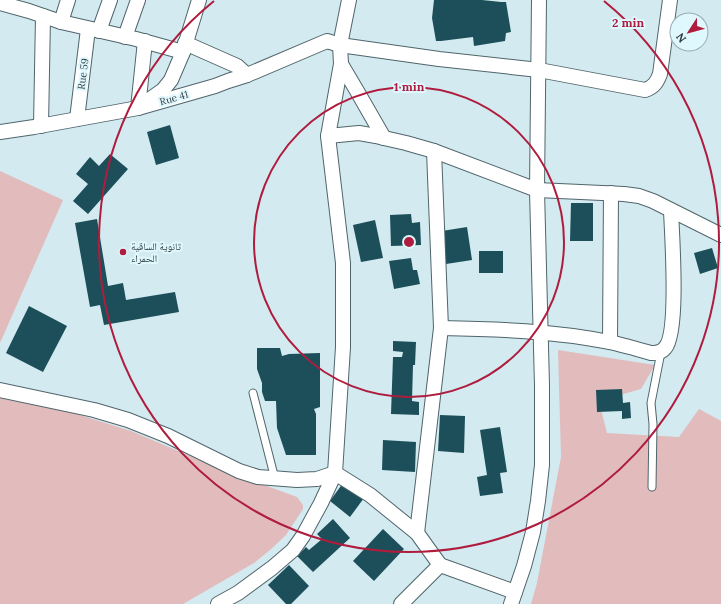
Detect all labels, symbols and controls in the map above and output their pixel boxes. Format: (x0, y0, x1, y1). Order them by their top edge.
north arrow (669, 12, 709, 52)
text: 2 min (612, 15, 644, 30)
text: N (672, 30, 689, 45)
street label: Rue 59 (75, 57, 91, 90)
text: 1 min (394, 79, 425, 94)
street label: Rue 41 (158, 88, 190, 108)
centre of rings (402, 235, 416, 249)
place label: ثانوية الساقية الحمراء (131, 240, 181, 265)
marker: ثانوية الساقية الحمراء (118, 247, 128, 257)

